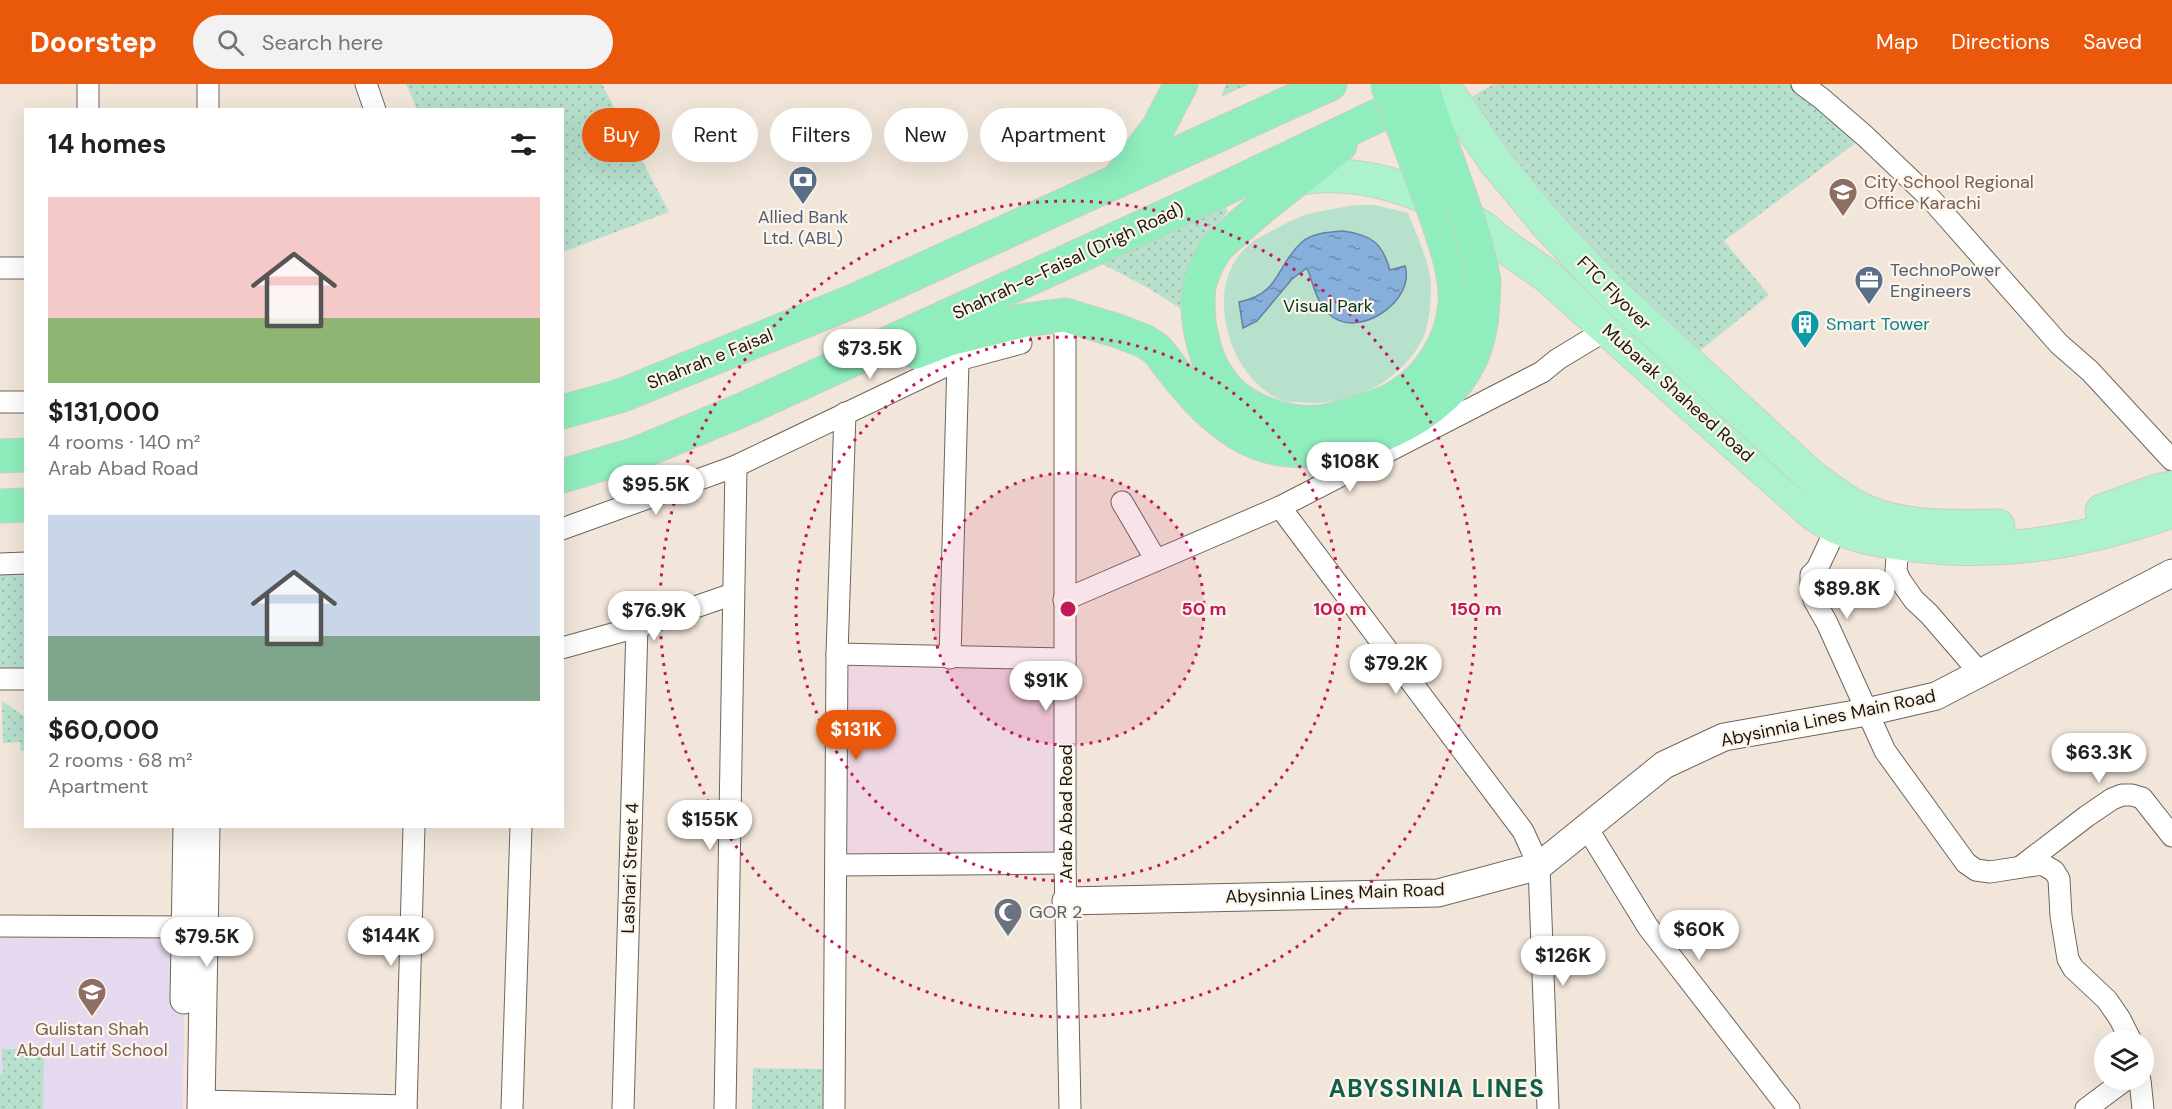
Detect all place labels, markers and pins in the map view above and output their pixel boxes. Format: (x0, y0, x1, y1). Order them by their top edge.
bank icon: Allied Bank Ltd. (ABL) (787, 164, 819, 206)
place label: City School Regional Office Karachi (1864, 170, 2034, 215)
school or university icon: City School Regional Office Karachi (1827, 176, 1859, 218)
place label: Allied Bank Ltd. (ABL) (758, 205, 848, 250)
place label: TechnoPower Engineers (1890, 258, 2001, 303)
office icon: TechnoPower Engineers (1853, 264, 1885, 306)
building icon: Smart Tower (1789, 308, 1821, 350)
place label: Smart Tower (1826, 312, 1930, 336)
pin: $73.5K (821, 329, 919, 380)
pin: $108K (1308, 442, 1392, 493)
pin: $95.5K (607, 465, 705, 516)
pin: $89.8K (1798, 569, 1896, 620)
pin: $76.9K (605, 591, 703, 642)
centre of rings (1058, 599, 1078, 619)
pin: $79.2K (1347, 644, 1445, 695)
pin: $91K (1010, 661, 1082, 712)
pin: $131K (814, 710, 898, 761)
pin: $63.3K (2050, 733, 2148, 784)
pin: $155K (668, 800, 752, 851)
mosque icon: GOR 2 (992, 896, 1024, 938)
place label: GOR 2 (1029, 900, 1082, 924)
pin: $60K (1663, 910, 1735, 961)
pin: $144K (349, 916, 433, 967)
pin: $79.5K (158, 917, 256, 968)
pin: $126K (1521, 936, 1605, 987)
school or university icon: Gulistan Shah Abdul Latif School (76, 976, 108, 1018)
place label: Gulistan Shah Abdul Latif School (16, 1017, 168, 1062)

